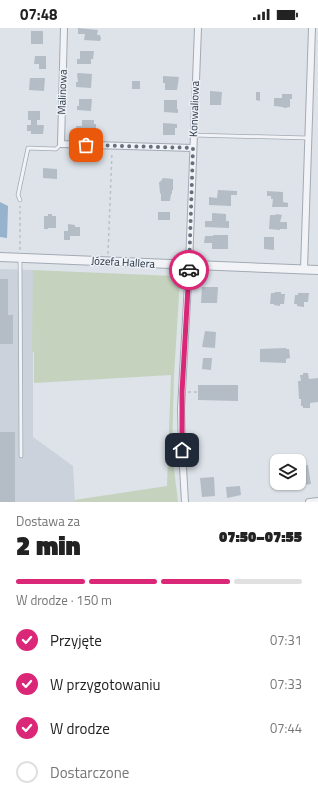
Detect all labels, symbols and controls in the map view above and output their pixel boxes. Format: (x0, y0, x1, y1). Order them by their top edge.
text: 07:48 (20, 3, 57, 26)
street label: Malinowa (53, 69, 71, 115)
street label: Konwaliowa (185, 80, 203, 137)
pin (69, 128, 103, 162)
icon: bag (75, 134, 97, 156)
courier (169, 250, 209, 290)
street label: Józefa Hallera (91, 252, 156, 272)
icon: car (178, 259, 200, 281)
pin (165, 433, 199, 467)
icon: home (171, 439, 193, 461)
map controls (270, 454, 306, 490)
button: layers (270, 454, 306, 490)
text: Dostawa za (16, 511, 80, 531)
text: 07:50–07:55 (219, 525, 302, 548)
text: 2 min (16, 526, 81, 565)
text: W drodze · 150 m (16, 590, 112, 610)
icon: check (16, 629, 38, 651)
text: Przyjęte (50, 629, 102, 652)
text: 07:31 (270, 630, 302, 650)
icon: check (16, 673, 38, 695)
text: W przygotowaniu (50, 673, 160, 696)
text: 07:33 (270, 674, 302, 694)
icon: check (16, 717, 38, 739)
text: W drodze (50, 717, 110, 740)
text: 07:44 (270, 718, 302, 738)
text: Dostarczone (50, 761, 129, 784)

